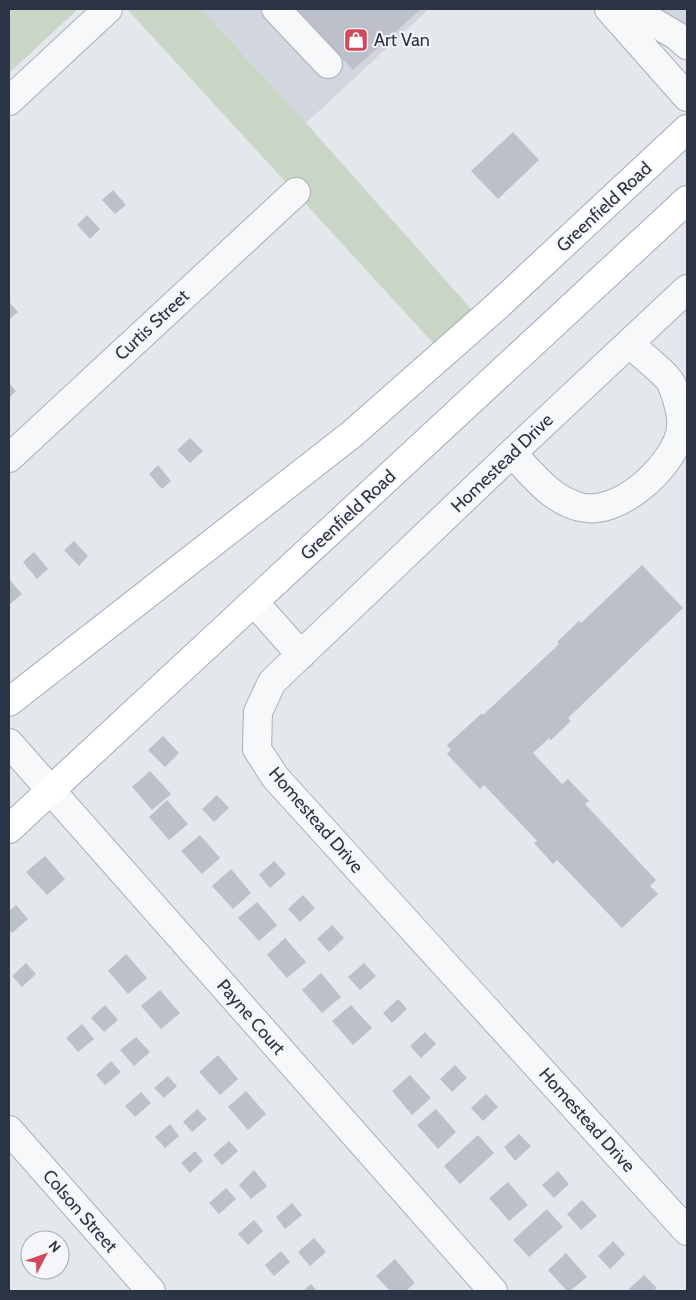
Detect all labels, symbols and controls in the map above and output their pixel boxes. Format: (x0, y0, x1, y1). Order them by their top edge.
shop icon: Art Van (343, 27, 369, 53)
place label: Art Van (374, 29, 430, 51)
street label: Greenfield Road (552, 157, 656, 257)
street label: Curtis Street (110, 285, 194, 365)
street label: Homestead Drive (446, 409, 558, 517)
street label: Greenfield Road (296, 465, 400, 565)
street label: Homestead Drive (264, 763, 368, 877)
street label: Payne Court (212, 975, 290, 1059)
street label: Homestead Drive (534, 1063, 640, 1177)
street label: Colson Street (38, 1165, 122, 1257)
north arrow (20, 1230, 70, 1280)
text: N (45, 1237, 65, 1256)

